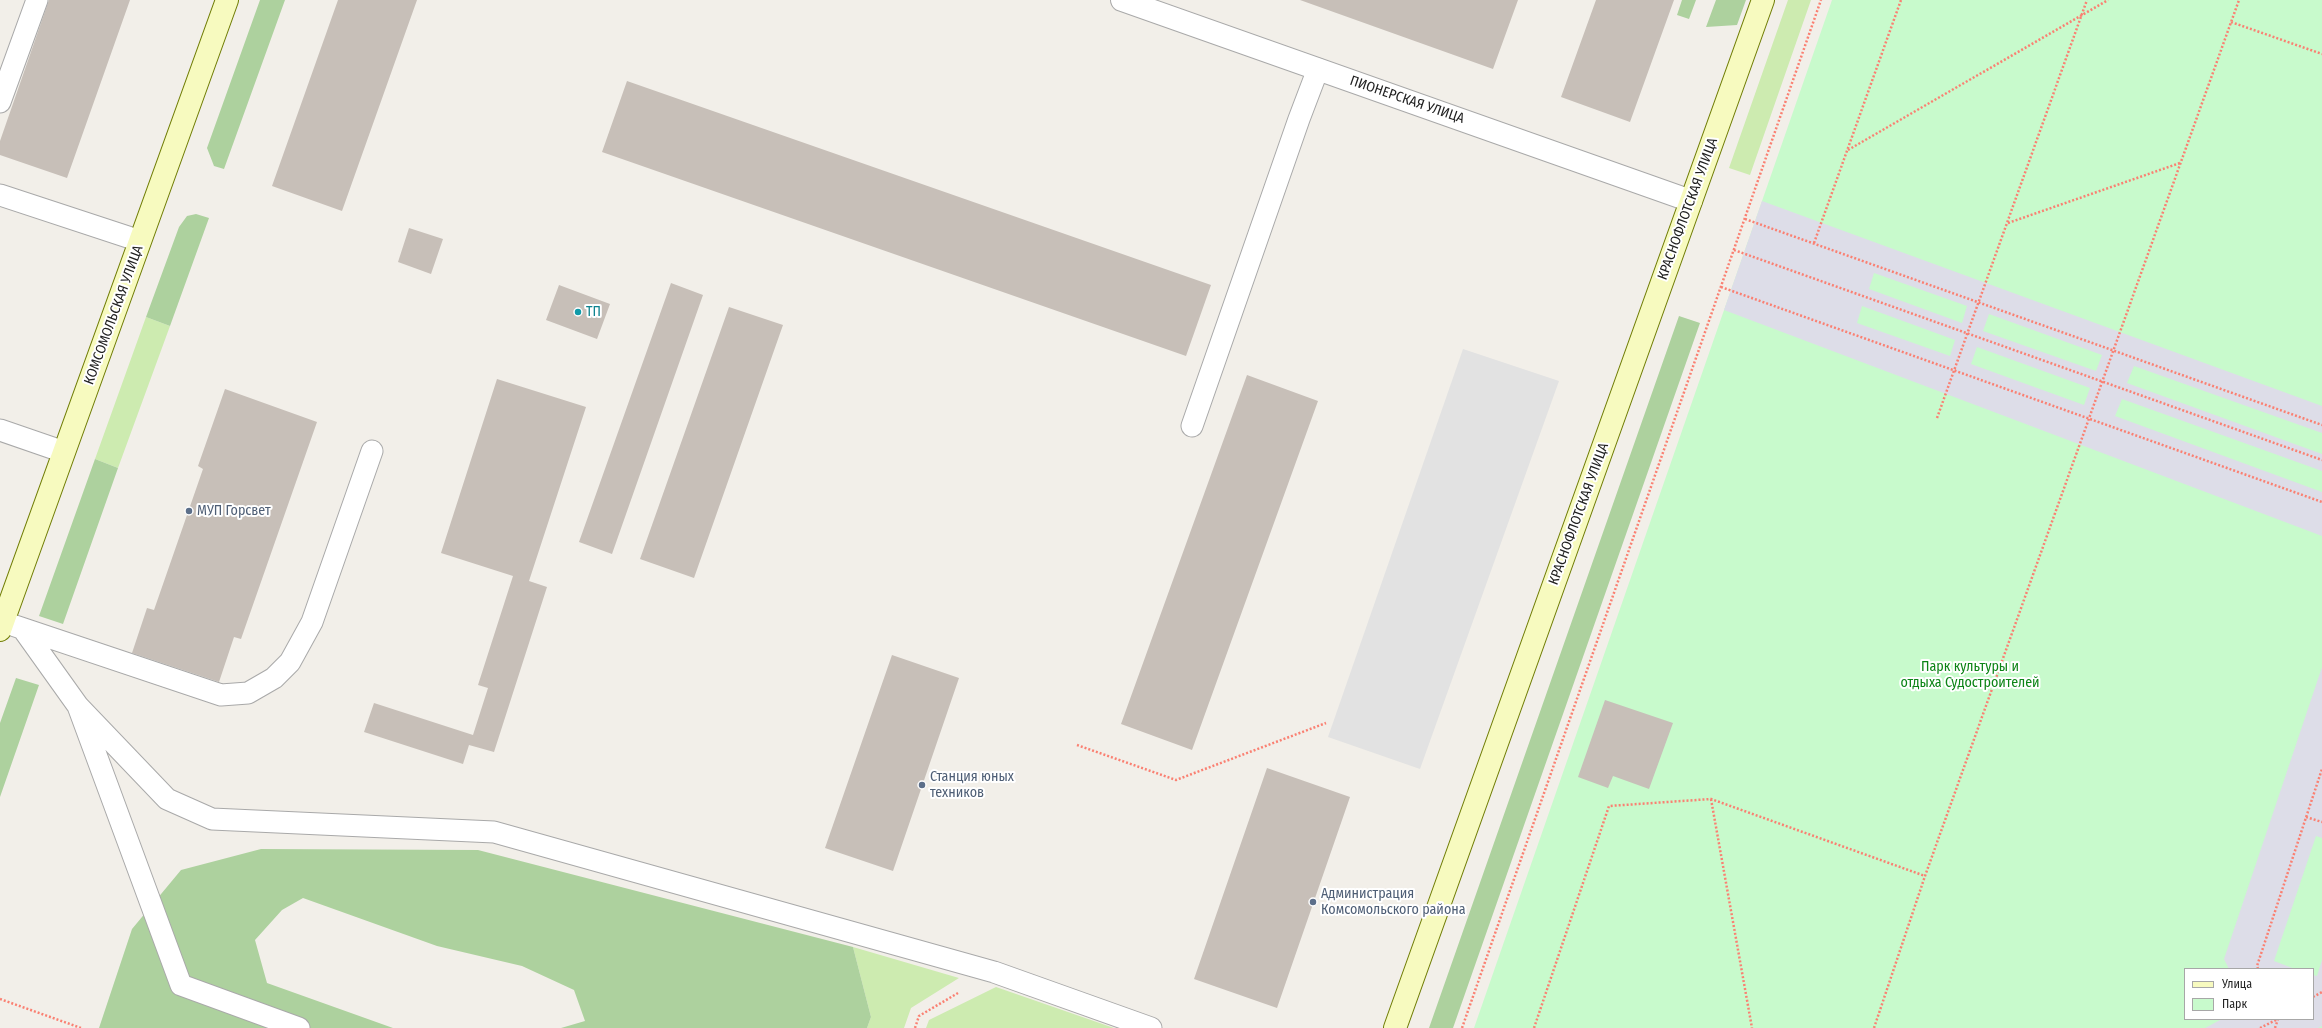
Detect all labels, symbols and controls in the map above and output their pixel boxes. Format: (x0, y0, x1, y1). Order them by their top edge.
street label: ПИОНЕРСКАЯ УЛИЦА (1348, 73, 1466, 127)
street label: КРАСНОФЛОТСКАЯ УЛИЦА (1654, 136, 1722, 282)
street label: КОМСОМОЛЬСКАЯ УЛИЦА (81, 243, 147, 387)
place label: ТП (586, 304, 601, 320)
marker: ТП (573, 307, 583, 317)
street label: КРАСНОФЛОТСКАЯ УЛИЦА (1545, 441, 1613, 587)
place label: МУП Горсвет (197, 503, 271, 519)
marker: МУП Горсвет (184, 506, 194, 516)
park label: Парк культуры и отдыха Судостроителей (1900, 659, 2040, 692)
place label: Станция юных техников (930, 769, 1014, 802)
marker: Станция юных техников (917, 780, 927, 790)
place label: Администрация Комсомольского района (1321, 886, 1466, 918)
marker: Администрация Комсомольского района (1308, 897, 1318, 907)
legend (2184, 968, 2314, 1020)
text: Улица (2222, 977, 2252, 991)
text: Парк (2222, 997, 2247, 1011)

